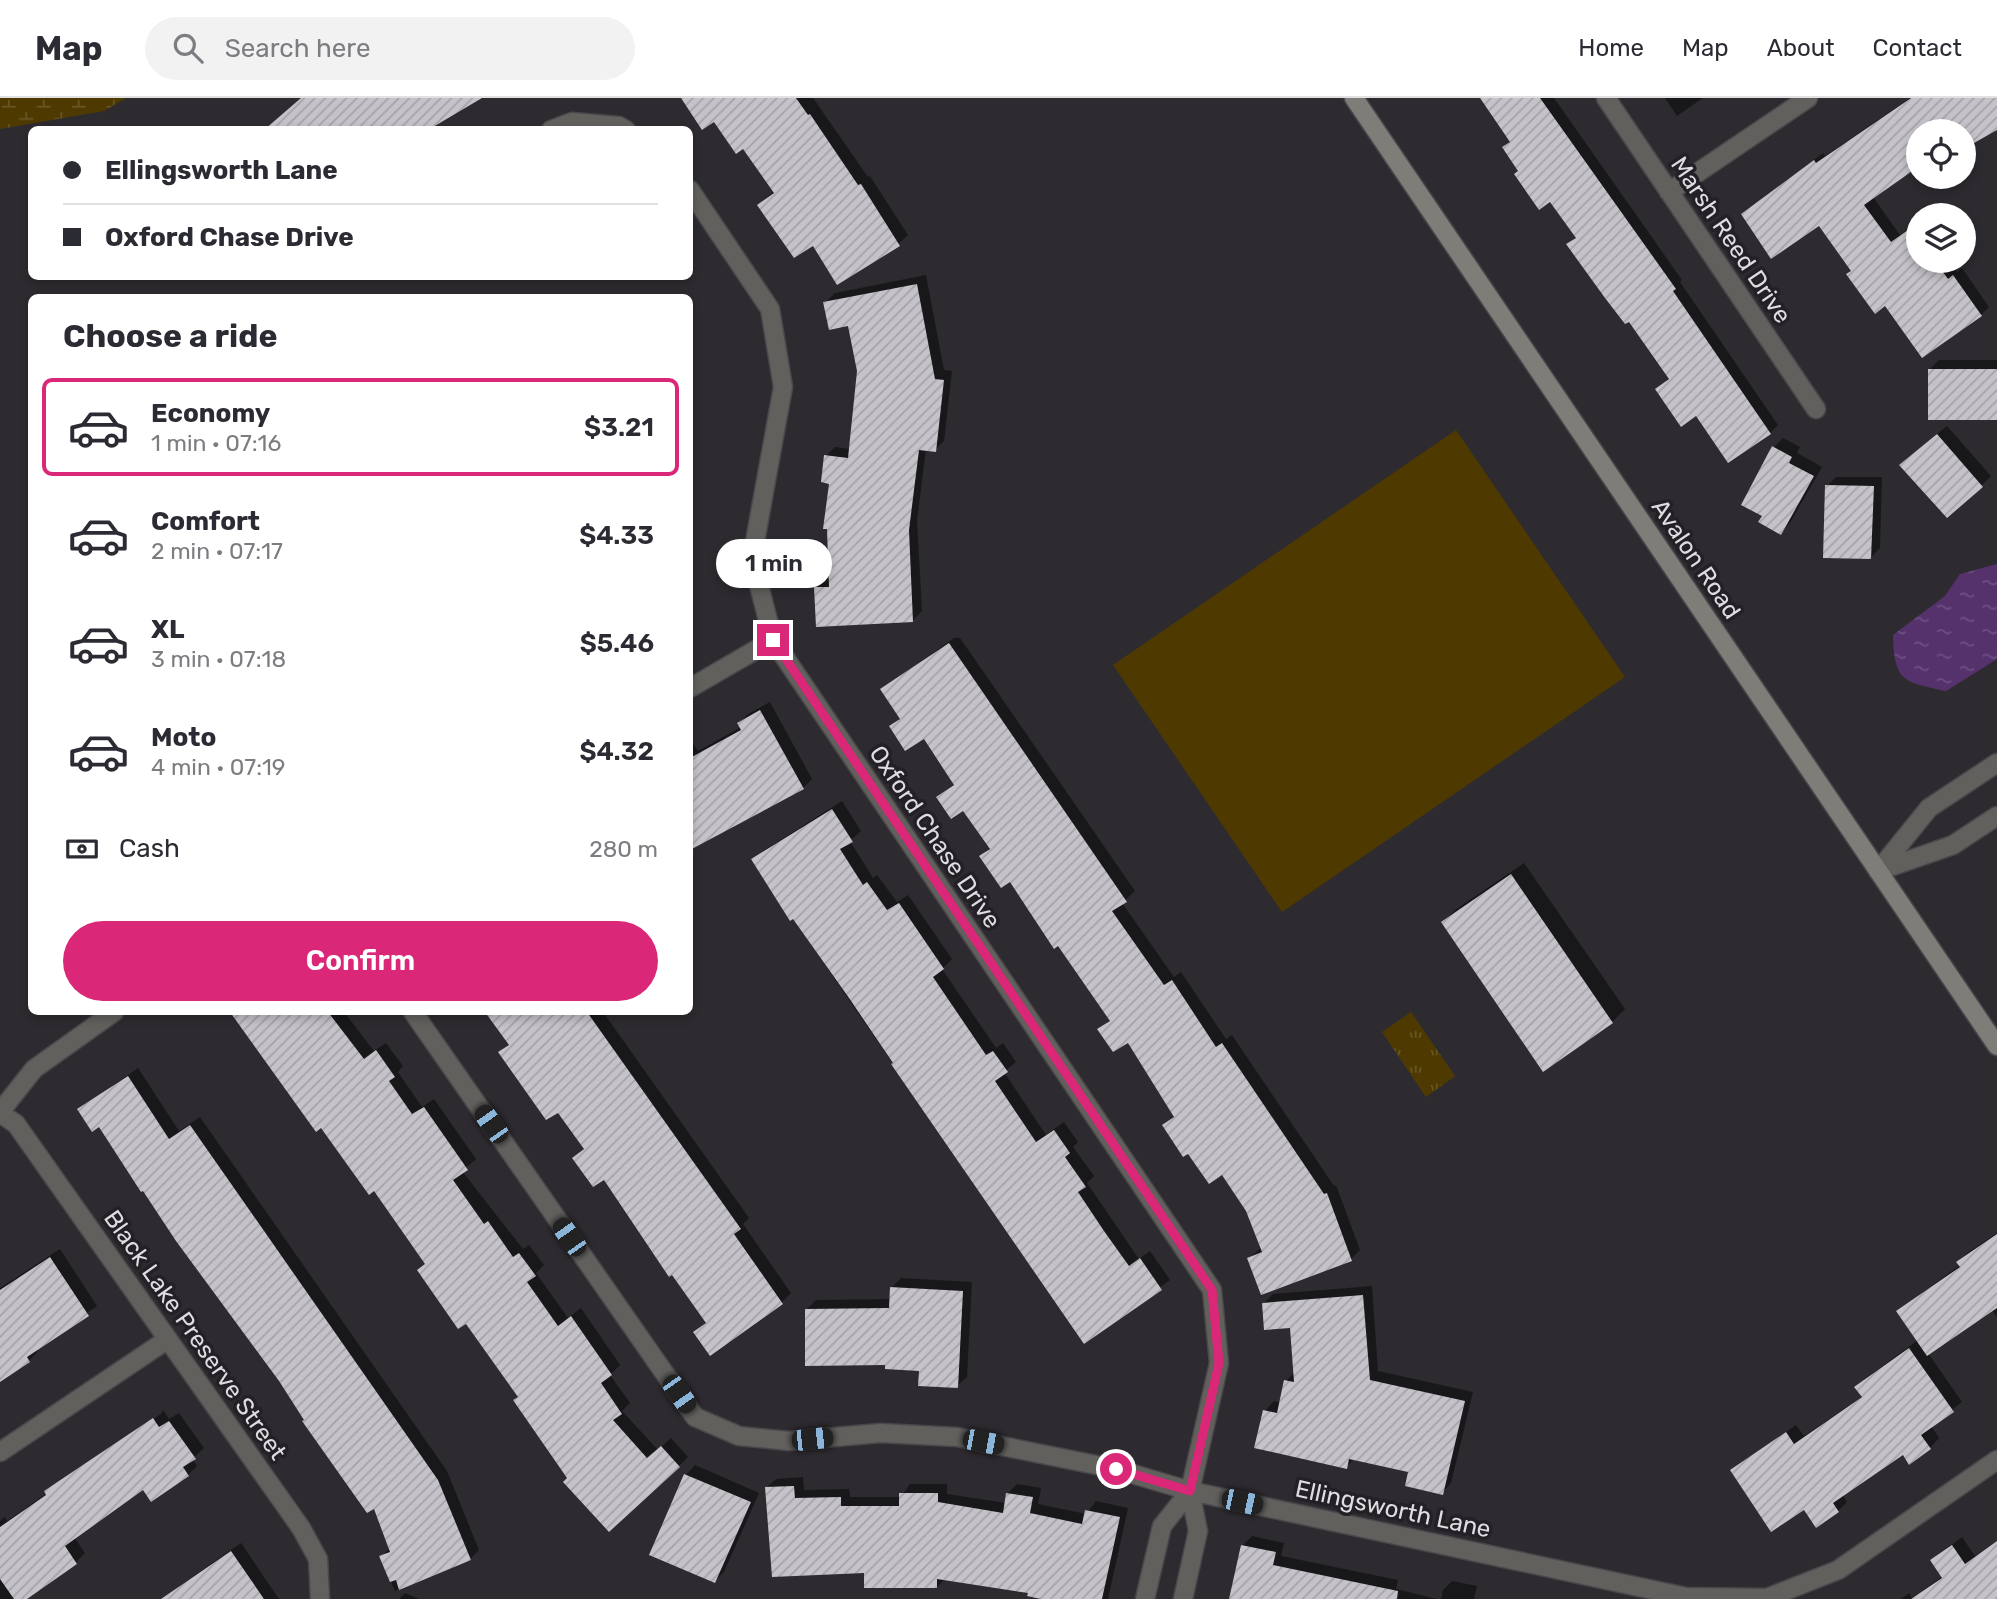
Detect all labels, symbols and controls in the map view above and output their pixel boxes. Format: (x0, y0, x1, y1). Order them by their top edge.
search box (145, 17, 635, 80)
text: Map (35, 29, 103, 68)
icon: search (169, 29, 207, 67)
text: Search here (225, 33, 370, 64)
text: Home (1578, 34, 1644, 62)
text: Map (1682, 34, 1729, 62)
text: About (1767, 34, 1835, 62)
text: Contact (1873, 34, 1962, 62)
map controls (1906, 119, 1976, 273)
button: locate (1906, 119, 1976, 189)
street label: Marsh Reed Drive (1665, 152, 1797, 328)
text: Ellingsworth Lane (105, 155, 338, 186)
button: layers (1906, 203, 1976, 273)
text: Oxford Chase Drive (105, 222, 354, 253)
text: Choose a ride (63, 317, 277, 355)
icon: car (67, 396, 130, 459)
text: Economy (151, 398, 270, 429)
text: $3.21 (584, 412, 654, 443)
text: 1 min · 07:16 (151, 429, 281, 457)
street label: Avalon Road (1646, 494, 1746, 624)
icon: car (67, 504, 130, 567)
text: Comfort (151, 506, 260, 537)
text: $4.33 (579, 520, 654, 551)
text: 2 min · 07:17 (151, 537, 283, 565)
callout: 1 min (715, 538, 831, 588)
text: 1 min (745, 549, 803, 577)
icon: car (67, 612, 130, 675)
text: XL (151, 614, 184, 645)
route end (757, 624, 789, 656)
text: $5.46 (580, 628, 654, 659)
text: 3 min · 07:18 (151, 645, 286, 673)
icon: car (67, 720, 130, 783)
text: Moto (151, 722, 216, 753)
text: $4.32 (579, 736, 654, 767)
street label: Oxford Chase Drive (864, 740, 1006, 934)
text: 4 min · 07:19 (151, 753, 286, 781)
icon: cash (63, 830, 101, 868)
text: Cash (119, 833, 180, 864)
text: 280 m (589, 835, 658, 863)
button: Confirm (63, 921, 658, 1001)
car (471, 1101, 512, 1147)
street label: Black Lake Preserve Street (98, 1205, 292, 1465)
car (549, 1214, 590, 1260)
car (659, 1371, 700, 1417)
car (791, 1426, 834, 1452)
car (961, 1428, 1006, 1456)
route start (1100, 1453, 1132, 1485)
street label: Ellingsworth Lane (1293, 1475, 1493, 1543)
car (1220, 1487, 1265, 1517)

